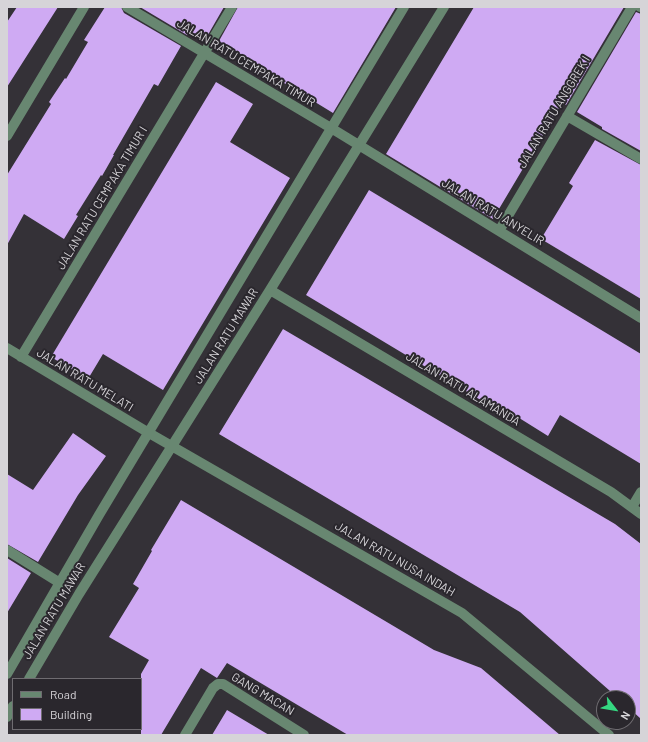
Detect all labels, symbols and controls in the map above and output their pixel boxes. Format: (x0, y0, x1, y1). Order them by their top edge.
street label: JALAN RATU CEMPAKA TIMUR (174, 16, 318, 110)
street label: JALAN RATU ANGGREK I (515, 53, 593, 171)
street label: JALAN RATU CEMPAKA TIMUR I (54, 124, 150, 272)
street label: JALAN RATU ANYELIR (439, 176, 547, 248)
street label: JALAN RATU MAWAR (191, 286, 261, 386)
street label: JALAN RATU MELATI (34, 345, 136, 415)
street label: JALAN RATU ALAMANDA (403, 349, 523, 429)
street label: JALAN RATU NUSA INDAH (332, 519, 458, 599)
street label: JALAN RATU MAWAR (20, 560, 88, 662)
street label: GANG MACAN (229, 670, 297, 718)
legend (12, 678, 142, 730)
text: Road (50, 687, 77, 701)
north arrow (596, 690, 636, 730)
text: Building (50, 707, 92, 721)
text: N (618, 709, 633, 722)

